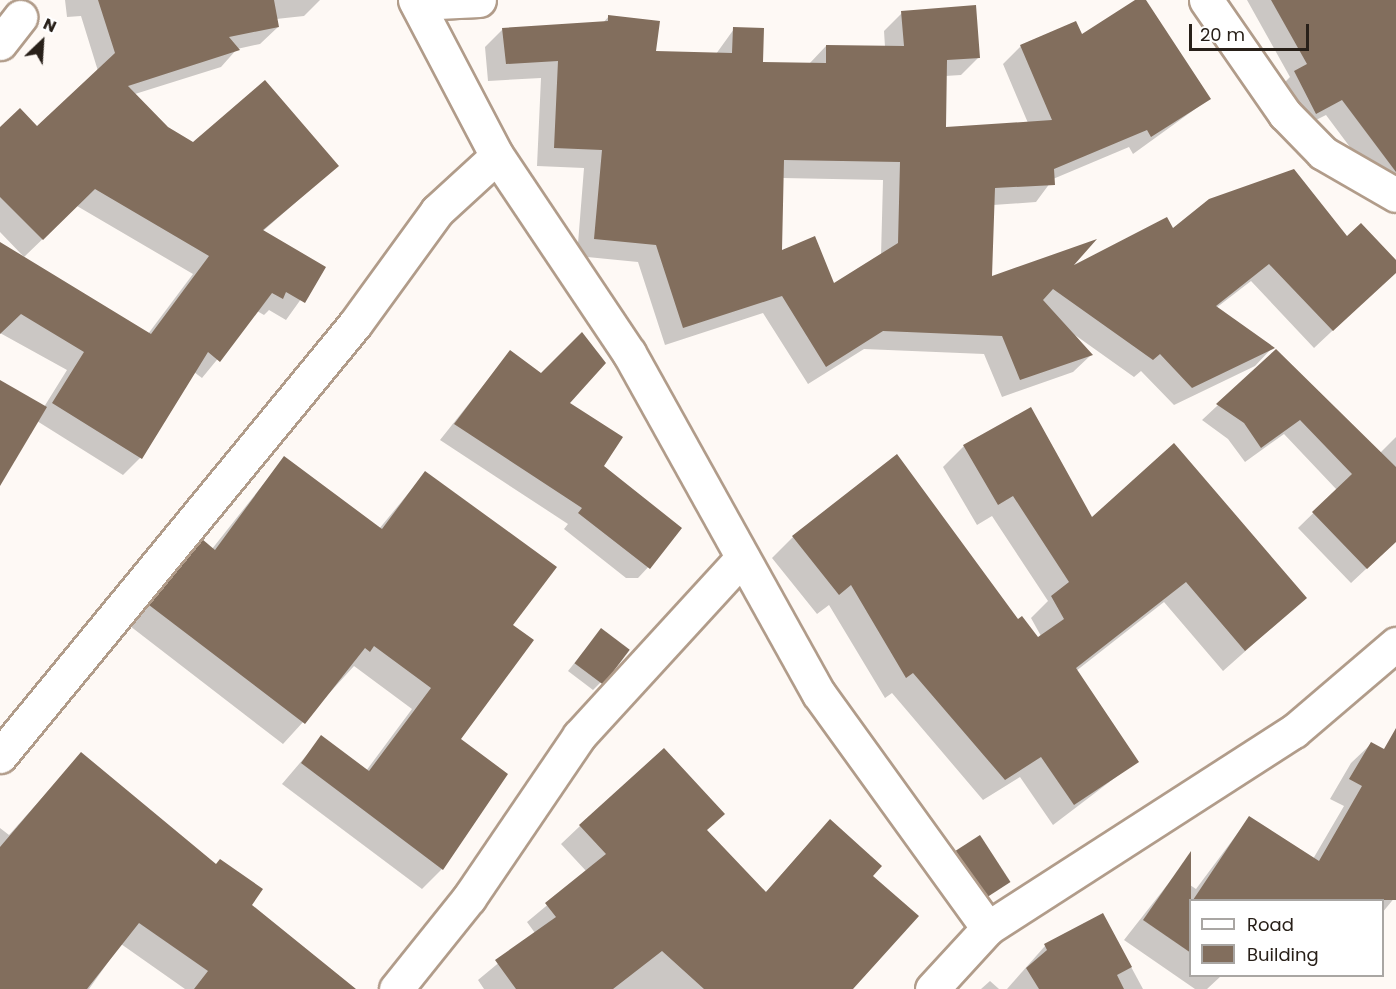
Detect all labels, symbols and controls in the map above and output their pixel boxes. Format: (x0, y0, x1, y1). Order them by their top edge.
north arrow (12, 12, 72, 72)
text: N (39, 12, 60, 38)
scale bar (1192, 12, 1312, 50)
text: 20 m (1200, 22, 1245, 47)
legend (1189, 899, 1384, 977)
text: Road (1247, 912, 1294, 937)
text: Building (1247, 942, 1319, 967)

